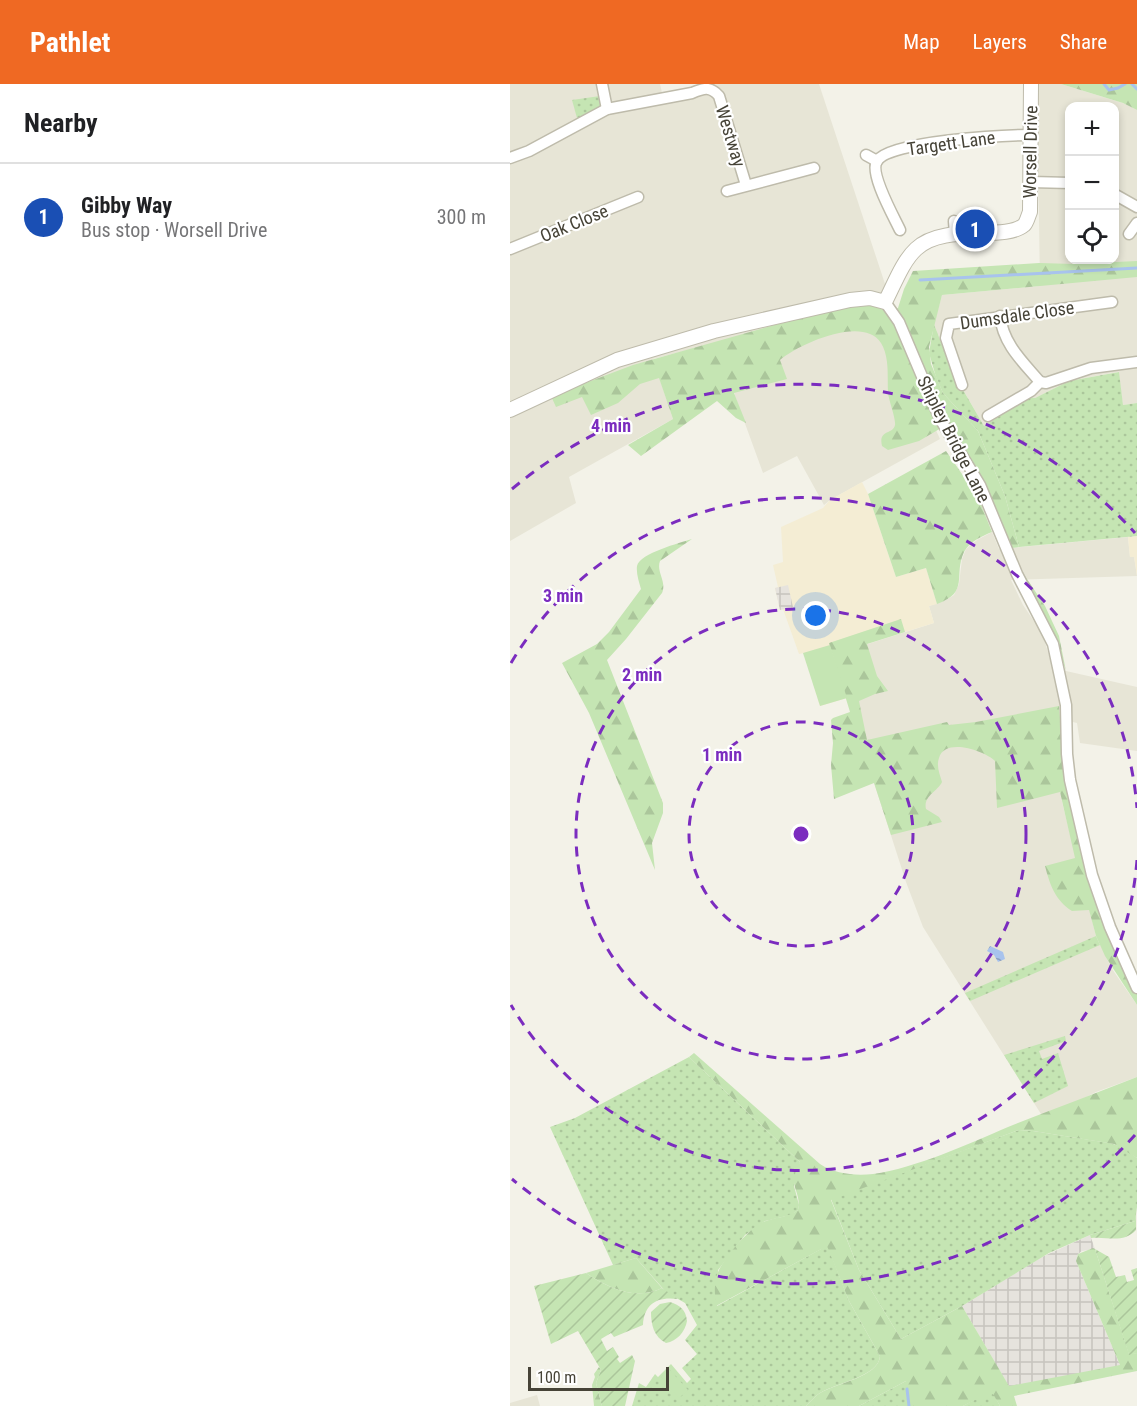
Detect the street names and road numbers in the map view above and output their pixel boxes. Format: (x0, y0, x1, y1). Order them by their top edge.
street label: Westway (712, 103, 750, 170)
street label: Worsell Drive (1019, 105, 1041, 199)
street label: Targett Lane (906, 126, 996, 160)
street label: Oak Close (537, 200, 611, 246)
street label: Dumsdale Close (959, 297, 1075, 333)
street label: Shipley Bridge Lane (913, 372, 995, 506)

